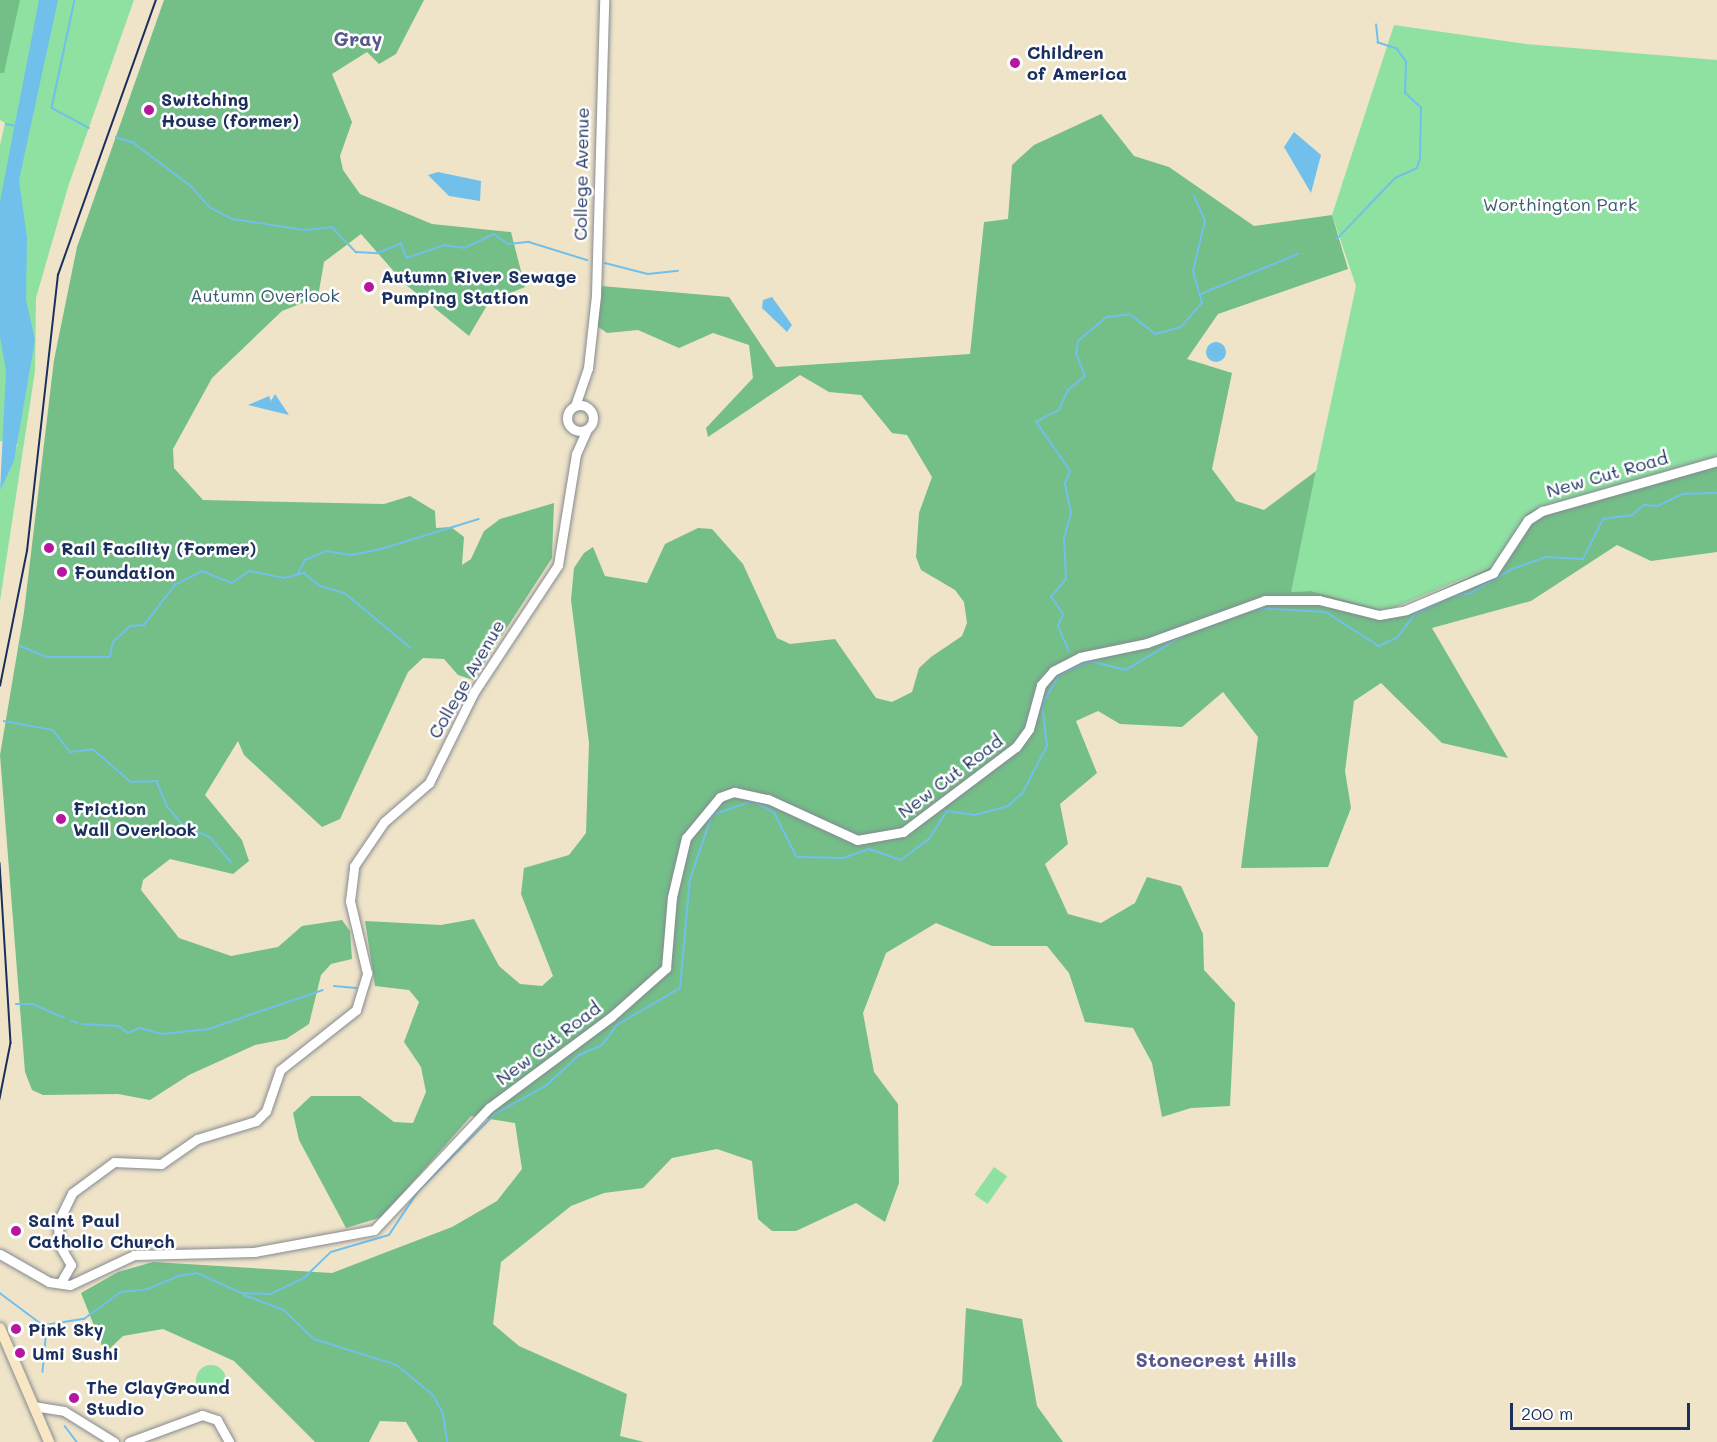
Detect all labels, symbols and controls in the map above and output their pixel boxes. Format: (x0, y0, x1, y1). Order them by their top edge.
district label: Gray (334, 26, 382, 50)
place label: Children of America (1027, 42, 1127, 84)
marker: Children of America (1008, 56, 1022, 70)
place label: Switching House (former) (161, 89, 299, 132)
marker: Switching House (former) (142, 103, 156, 117)
street label: College Avenue (569, 107, 593, 241)
park label: Worthington Park (1483, 193, 1637, 215)
place label: Autumn River Sewage Pumping Station (381, 266, 577, 308)
marker: Autumn River Sewage Pumping Station (362, 280, 376, 294)
park label: Autumn Overlook (190, 284, 340, 306)
street label: New Cut Road (1544, 446, 1670, 502)
place label: Rail Facility (Former) (61, 537, 256, 559)
marker: Rail Facility (Former) (42, 541, 56, 555)
place label: Foundation (74, 561, 175, 583)
marker: Foundation (55, 565, 69, 579)
street label: College Avenue (423, 616, 509, 742)
street label: New Cut Road (893, 730, 1007, 822)
place label: Friction Wall Overlook (73, 798, 196, 840)
marker: Friction Wall Overlook (54, 812, 68, 826)
street label: New Cut Road (491, 997, 605, 1089)
place label: Saint Paul Catholic Church (28, 1210, 175, 1252)
marker: Saint Paul Catholic Church (9, 1224, 23, 1238)
place label: Pink Sky (28, 1318, 104, 1340)
marker: Pink Sky (9, 1322, 23, 1336)
place label: Umi Sushi (32, 1342, 119, 1364)
marker: Umi Sushi (13, 1346, 27, 1360)
district label: Stonecrest Hills (1135, 1347, 1297, 1371)
place label: The ClayGround Studio (86, 1377, 230, 1420)
marker: The ClayGround Studio (67, 1391, 81, 1405)
scale bar (1513, 1391, 1693, 1429)
text: 200 m (1521, 1401, 1573, 1425)

